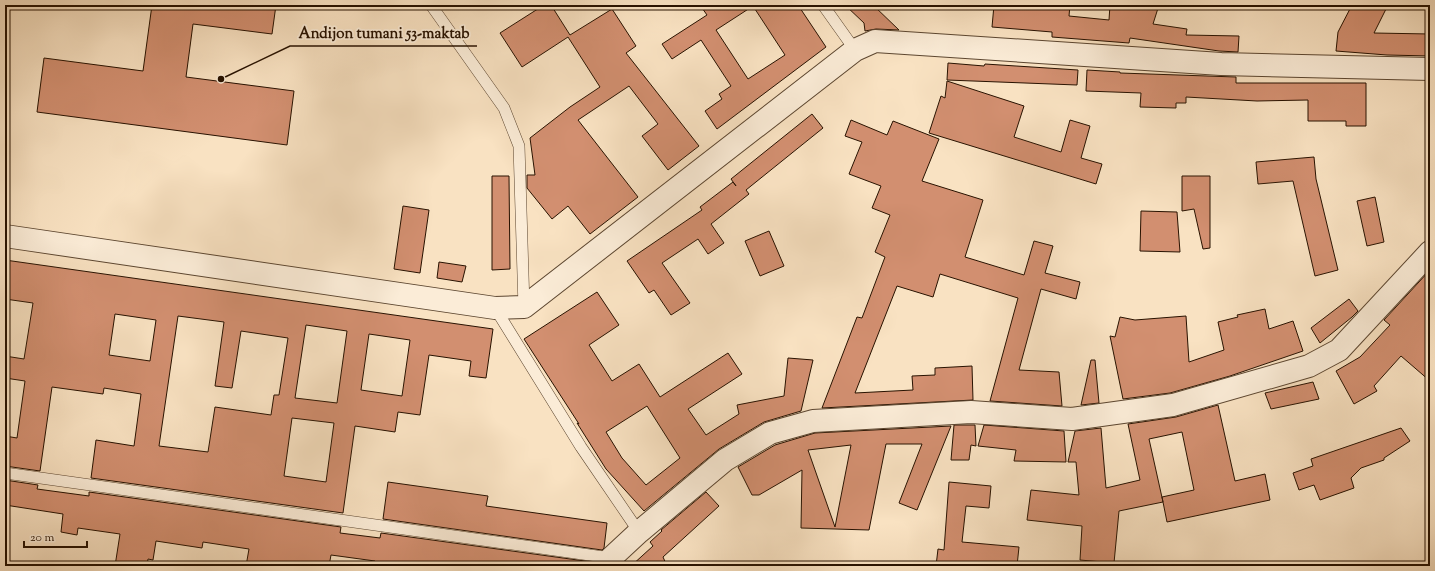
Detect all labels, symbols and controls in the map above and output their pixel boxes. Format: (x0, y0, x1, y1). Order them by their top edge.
callout: Andijon tumani 53-maktab (290, 19, 477, 46)
text: Andijon tumani 53-maktab (298, 24, 470, 45)
scale bar (24, 523, 87, 549)
text: 20 m (30, 529, 55, 547)

